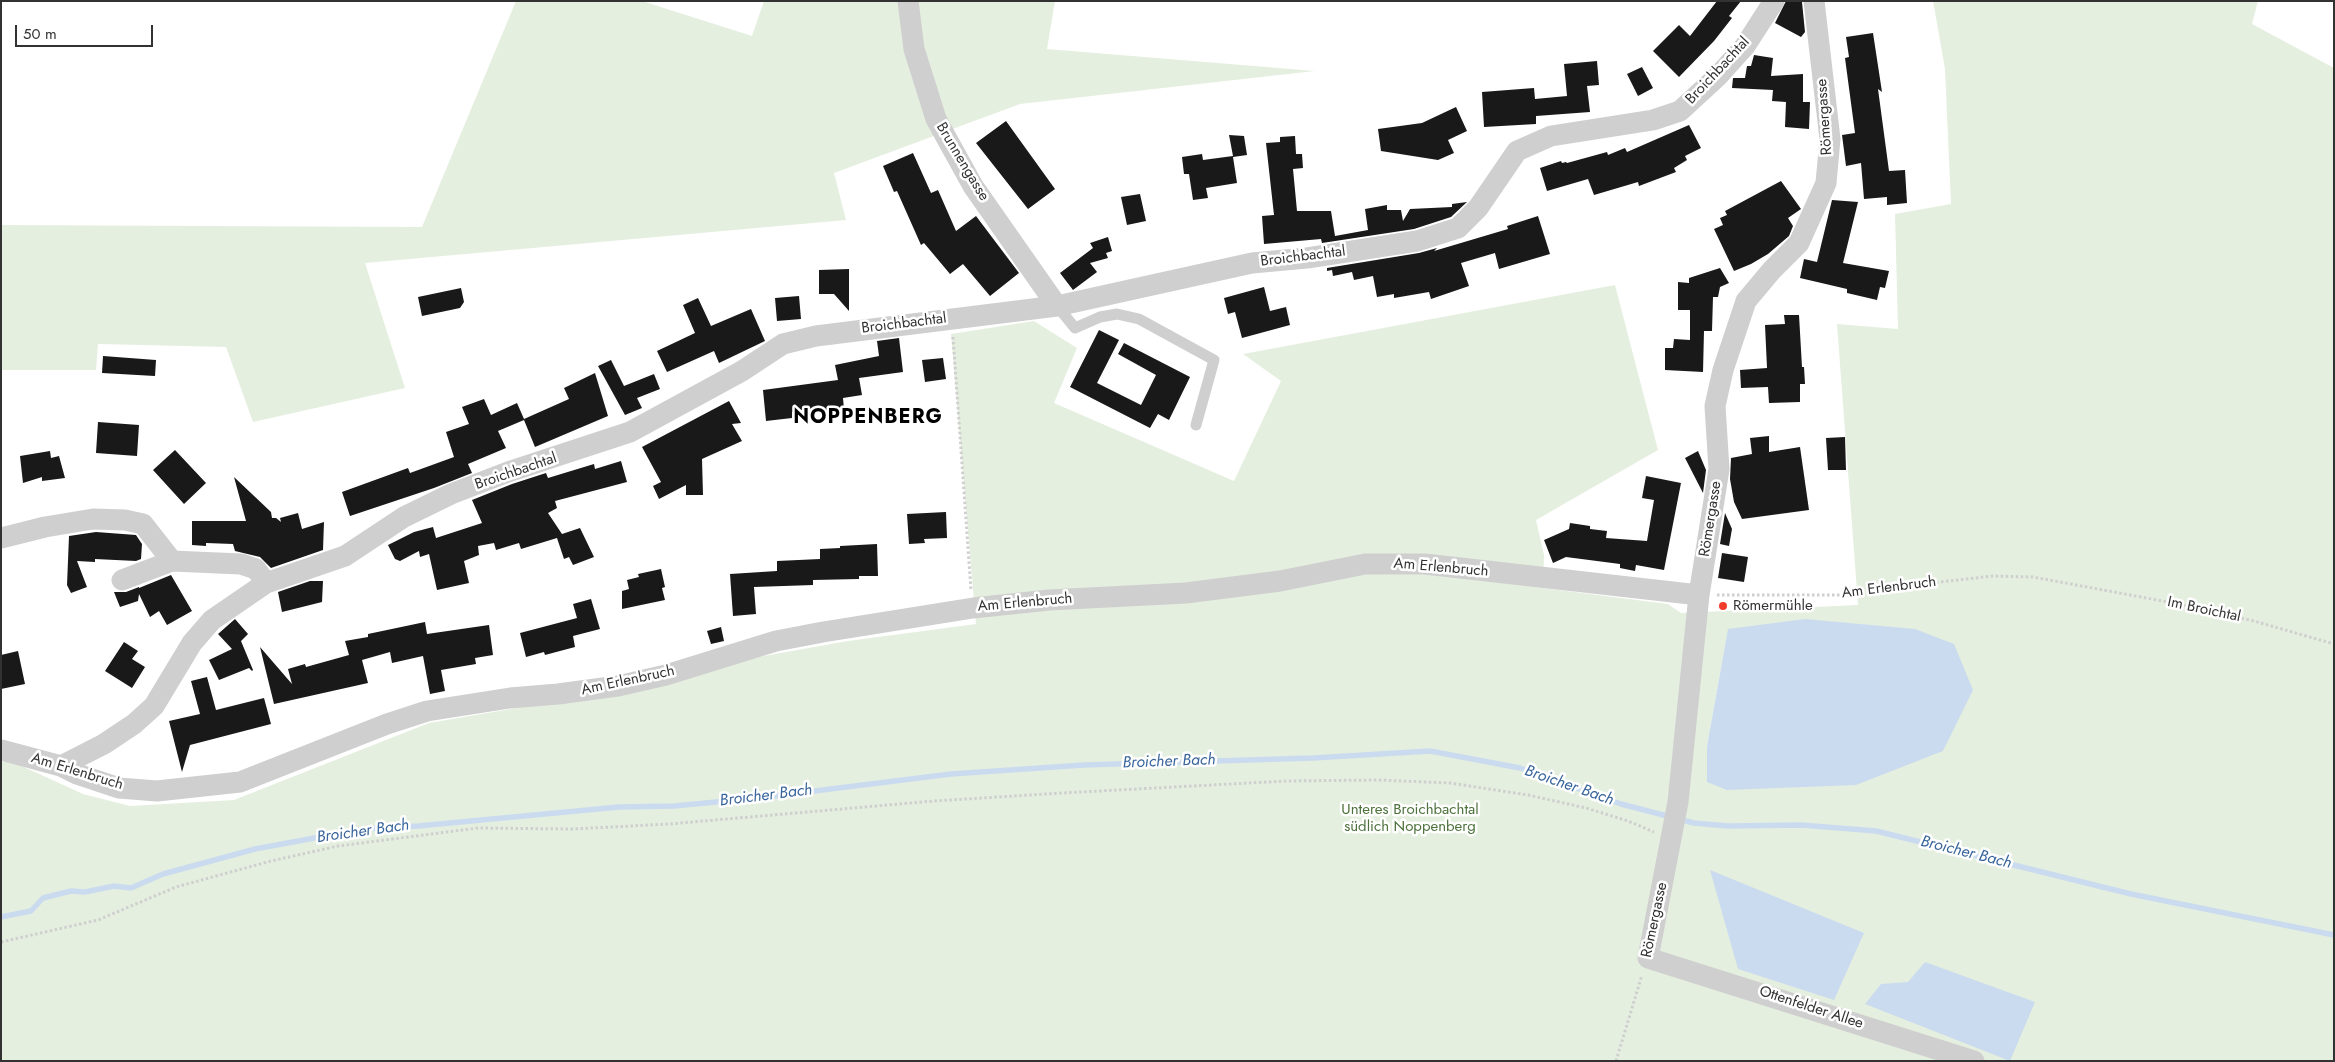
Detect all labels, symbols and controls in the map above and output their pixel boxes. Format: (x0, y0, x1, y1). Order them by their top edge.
scale bar (18, 15, 155, 47)
text: 50 m (23, 23, 57, 45)
street label: Broichbachtal (1682, 34, 1754, 108)
street label: Römergasse (1813, 78, 1837, 156)
street label: Brunnengasse (932, 120, 992, 204)
street label: Broichbachtal (1259, 243, 1347, 271)
street label: Broichbachtal (860, 310, 948, 338)
district label: NOPPENBERG (792, 406, 944, 430)
street label: Broichbachtal (473, 450, 559, 494)
street label: Römergasse (1696, 480, 1726, 558)
street label: Am Erlenbruch (1393, 555, 1489, 581)
street label: Am Erlenbruch (1841, 573, 1937, 603)
street label: Am Erlenbruch (977, 590, 1073, 616)
street label: Im Broichtal (2166, 593, 2242, 627)
place label: Römermühle (1733, 597, 1813, 615)
marker: Römermühle (1717, 600, 1729, 612)
street label: Am Erlenbruch (580, 662, 676, 700)
street label: Am Erlenbruch (29, 749, 125, 795)
water label: Broicher Bach (1122, 751, 1216, 773)
water label: Broicher Bach (1522, 762, 1616, 810)
water label: Broicher Bach (719, 781, 813, 811)
park label: Unteres Broichbachtal südlich Noppenberg (1341, 801, 1479, 836)
water label: Broicher Bach (316, 816, 410, 848)
water label: Broicher Bach (1919, 832, 2013, 874)
street label: Römergasse (1638, 881, 1672, 959)
street label: Ottenfelder Allee (1757, 983, 1865, 1033)

